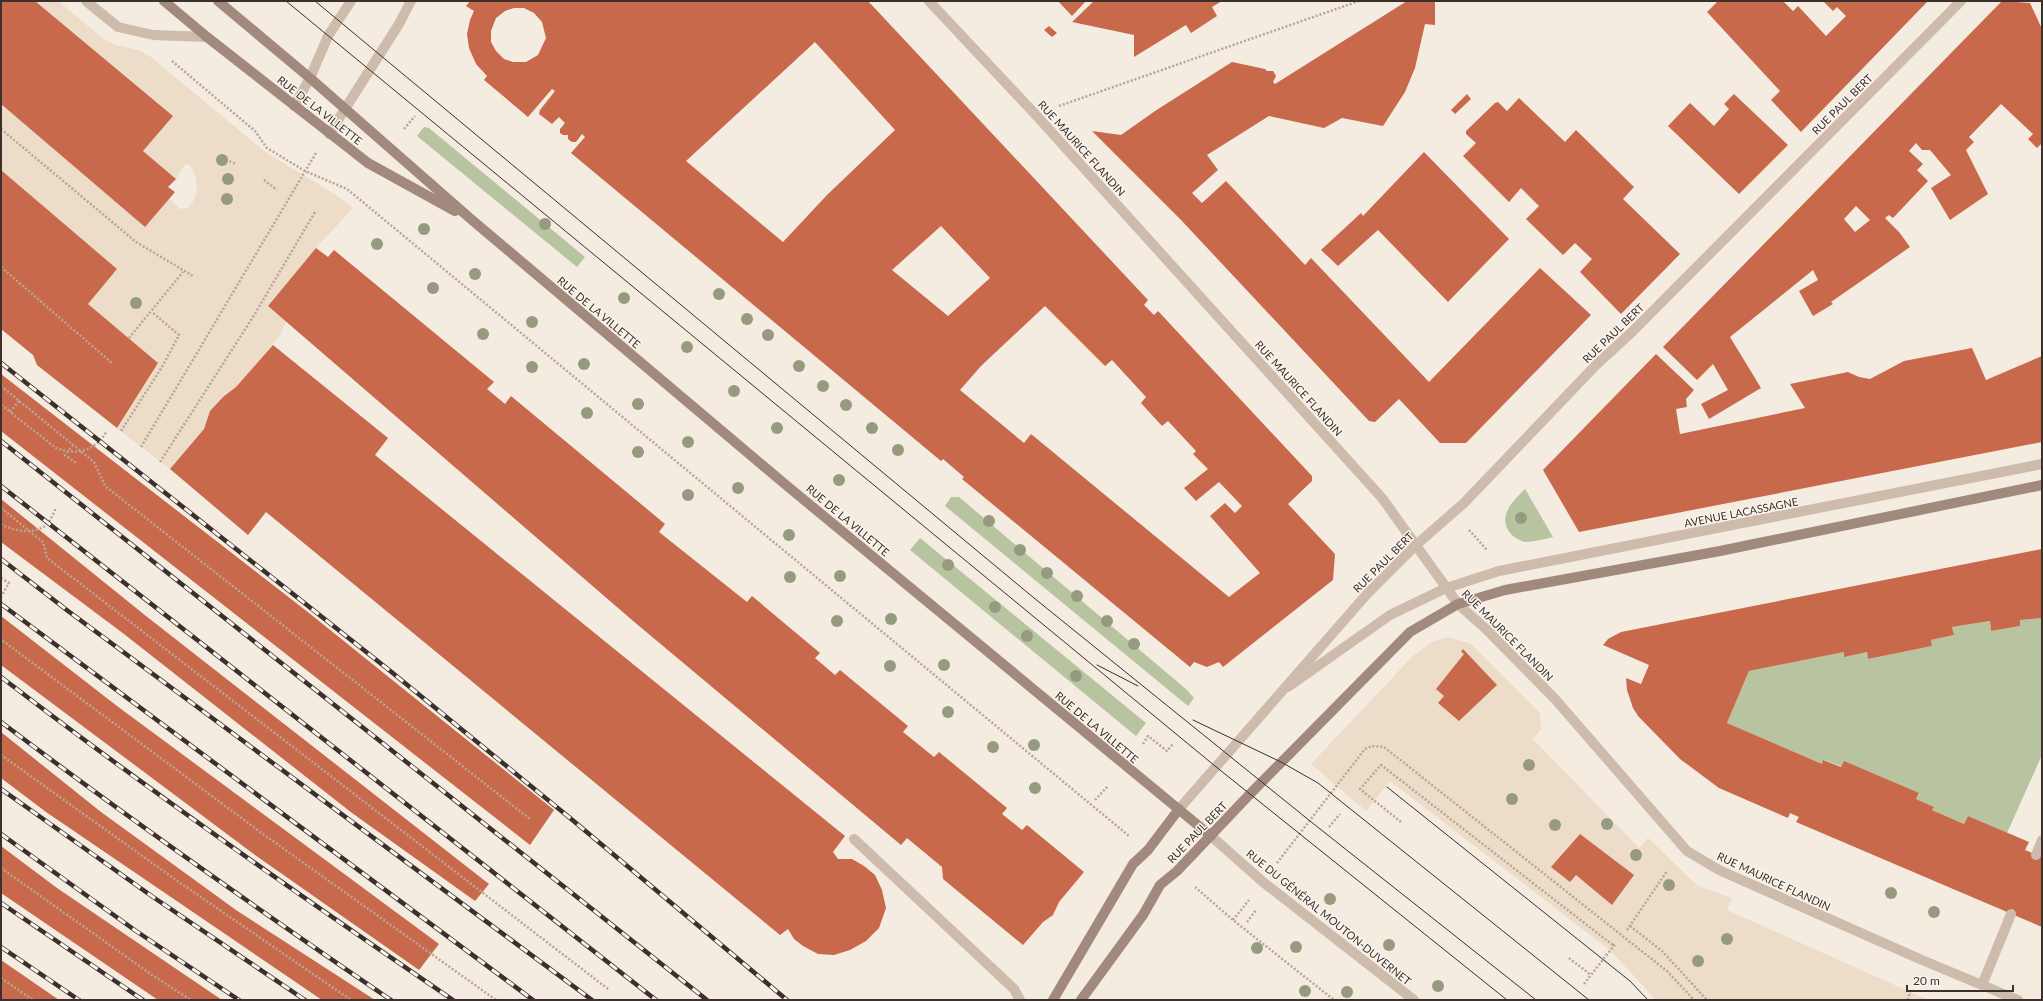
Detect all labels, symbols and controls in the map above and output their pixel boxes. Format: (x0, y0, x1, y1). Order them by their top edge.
street label: RUE PAUL BERT (1809, 71, 1875, 137)
street label: RUE DE LA VILLETTE (275, 73, 365, 147)
street label: RUE MAURICE FLANDIN (1036, 98, 1128, 198)
street label: RUE DE LA VILLETTE (555, 273, 643, 351)
street label: RUE PAUL BERT (1580, 300, 1647, 366)
street label: RUE MAURICE FLANDIN (1253, 338, 1345, 438)
street label: RUE DE LA VILLETTE (804, 481, 892, 559)
street label: AVENUE LACASSAGNE (1683, 495, 1799, 529)
street label: RUE PAUL BERT (1350, 529, 1416, 595)
street label: RUE MAURICE FLANDIN (1460, 587, 1556, 683)
street label: RUE DE LA VILLETTE (1053, 688, 1141, 766)
street label: RUE PAUL BERT (1164, 798, 1230, 865)
street label: RUE DU GÉNÉRAL MOUTON-DUVERNET (1244, 847, 1414, 988)
street label: RUE MAURICE FLANDIN (1715, 849, 1833, 913)
scale bar (1907, 967, 2013, 993)
text: 20 m (1913, 973, 1940, 988)

